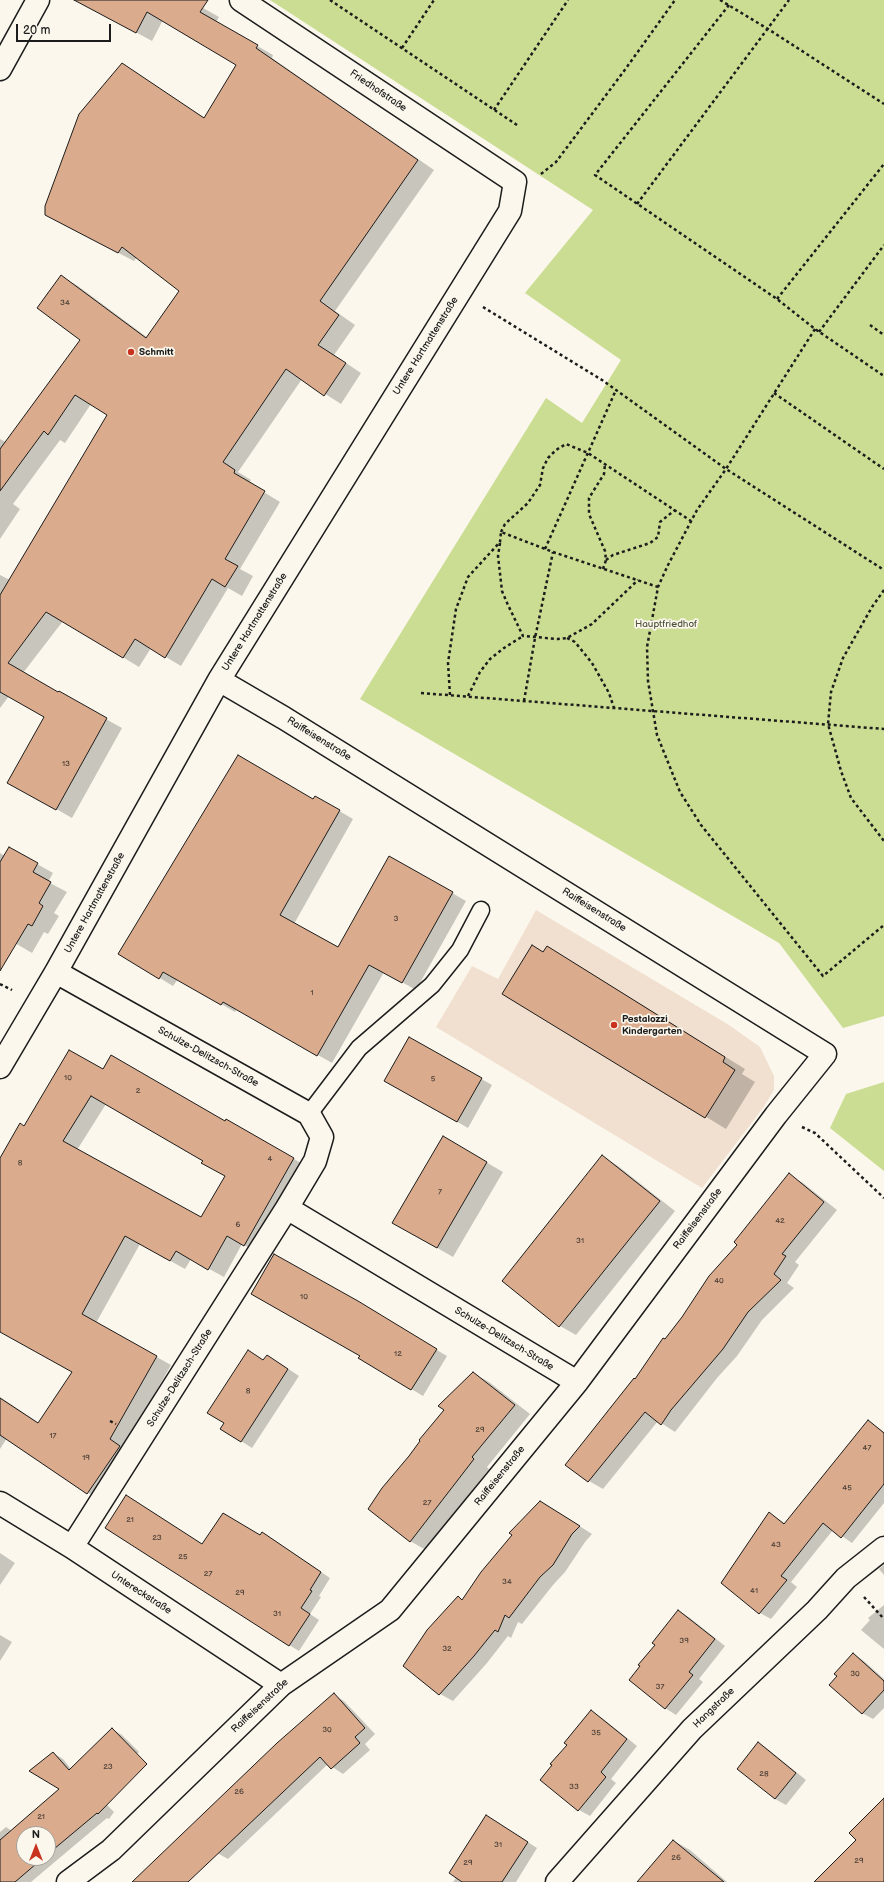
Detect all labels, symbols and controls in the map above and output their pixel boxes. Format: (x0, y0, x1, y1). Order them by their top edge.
scale bar (18, 16, 113, 42)
text: 20 m (23, 23, 50, 38)
street label: Friedhofstraße (347, 68, 409, 114)
street label: Untere Hartmattenstraße (391, 295, 461, 397)
house number: 34 (60, 298, 70, 308)
place label: Schmitt (139, 346, 174, 358)
marker: Schmitt (126, 347, 136, 357)
street label: Untere Hartmattenstraße (220, 571, 290, 673)
park label: Hauptfriedhof (635, 618, 697, 630)
street label: Raiffeisenstraße (285, 714, 353, 764)
house number: 13 (62, 759, 70, 769)
street label: Untere Hartmattenstraße (62, 851, 128, 955)
street label: Raiffeisenstraße (560, 885, 628, 935)
house number: 3 (394, 914, 398, 924)
house number: 1 (310, 988, 314, 998)
place label: Pestalozzi Kindergarten (622, 1013, 682, 1036)
marker: Pestalozzi Kindergarten (609, 1020, 619, 1030)
street label: Schulze-Delitzsch-Straße (155, 1024, 261, 1090)
house number: 10 (64, 1073, 72, 1083)
house number: 5 (431, 1074, 435, 1084)
house number: 2 (136, 1086, 140, 1096)
house number: 4 (268, 1154, 272, 1164)
house number: 8 (18, 1158, 22, 1168)
street label: Raiffeisenstraße (671, 1186, 725, 1252)
house number: 7 (438, 1187, 442, 1197)
house number: 42 (775, 1216, 785, 1226)
house number: 6 (236, 1220, 240, 1230)
house number: 31 (576, 1236, 584, 1246)
house number: 40 (714, 1276, 724, 1286)
house number: 10 (300, 1292, 308, 1302)
street label: Schulze-Delitzsch-Straße (452, 1305, 556, 1373)
street label: Schulze-Delitzsch-Straße (145, 1327, 215, 1429)
house number: 12 (394, 1349, 402, 1359)
house number: 8 (246, 1386, 250, 1396)
house number: 29 (475, 1425, 485, 1435)
house number: 17 (49, 1431, 57, 1441)
house number: 47 (863, 1443, 871, 1453)
street label: Raiffeisenstraße (472, 1444, 528, 1508)
house number: 19 (82, 1453, 90, 1463)
house number: 45 (842, 1483, 852, 1493)
house number: 27 (423, 1498, 431, 1508)
house number: 21 (126, 1515, 134, 1525)
house number: 23 (152, 1533, 162, 1543)
house number: 43 (771, 1540, 781, 1550)
house number: 25 (178, 1552, 188, 1562)
street label: Untereckstraße (108, 1569, 174, 1617)
house number: 27 (204, 1569, 212, 1579)
house number: 34 (502, 1577, 512, 1587)
house number: 41 (750, 1586, 758, 1596)
house number: 29 (235, 1588, 245, 1598)
house number: 31 (273, 1609, 281, 1619)
house number: 39 (679, 1636, 689, 1646)
house number: 32 (442, 1644, 452, 1654)
house number: 30 (850, 1669, 860, 1679)
street label: Raiffeisenstraße (229, 1677, 291, 1735)
house number: 37 (656, 1682, 664, 1692)
street label: Hangstraße (691, 1685, 737, 1731)
house number: 30 (322, 1725, 332, 1735)
house number: 35 (591, 1728, 601, 1738)
house number: 23 (103, 1762, 113, 1772)
house number: 28 (759, 1769, 769, 1779)
house number: 33 (569, 1782, 579, 1792)
house number: 26 (234, 1787, 244, 1797)
house number: 21 (37, 1812, 45, 1822)
north arrow (16, 1826, 56, 1866)
text: N (32, 1828, 40, 1841)
house number: 31 (494, 1840, 502, 1850)
house number: 26 (671, 1853, 681, 1863)
house number: 29 (854, 1856, 864, 1866)
house number: 29 (463, 1858, 473, 1868)

